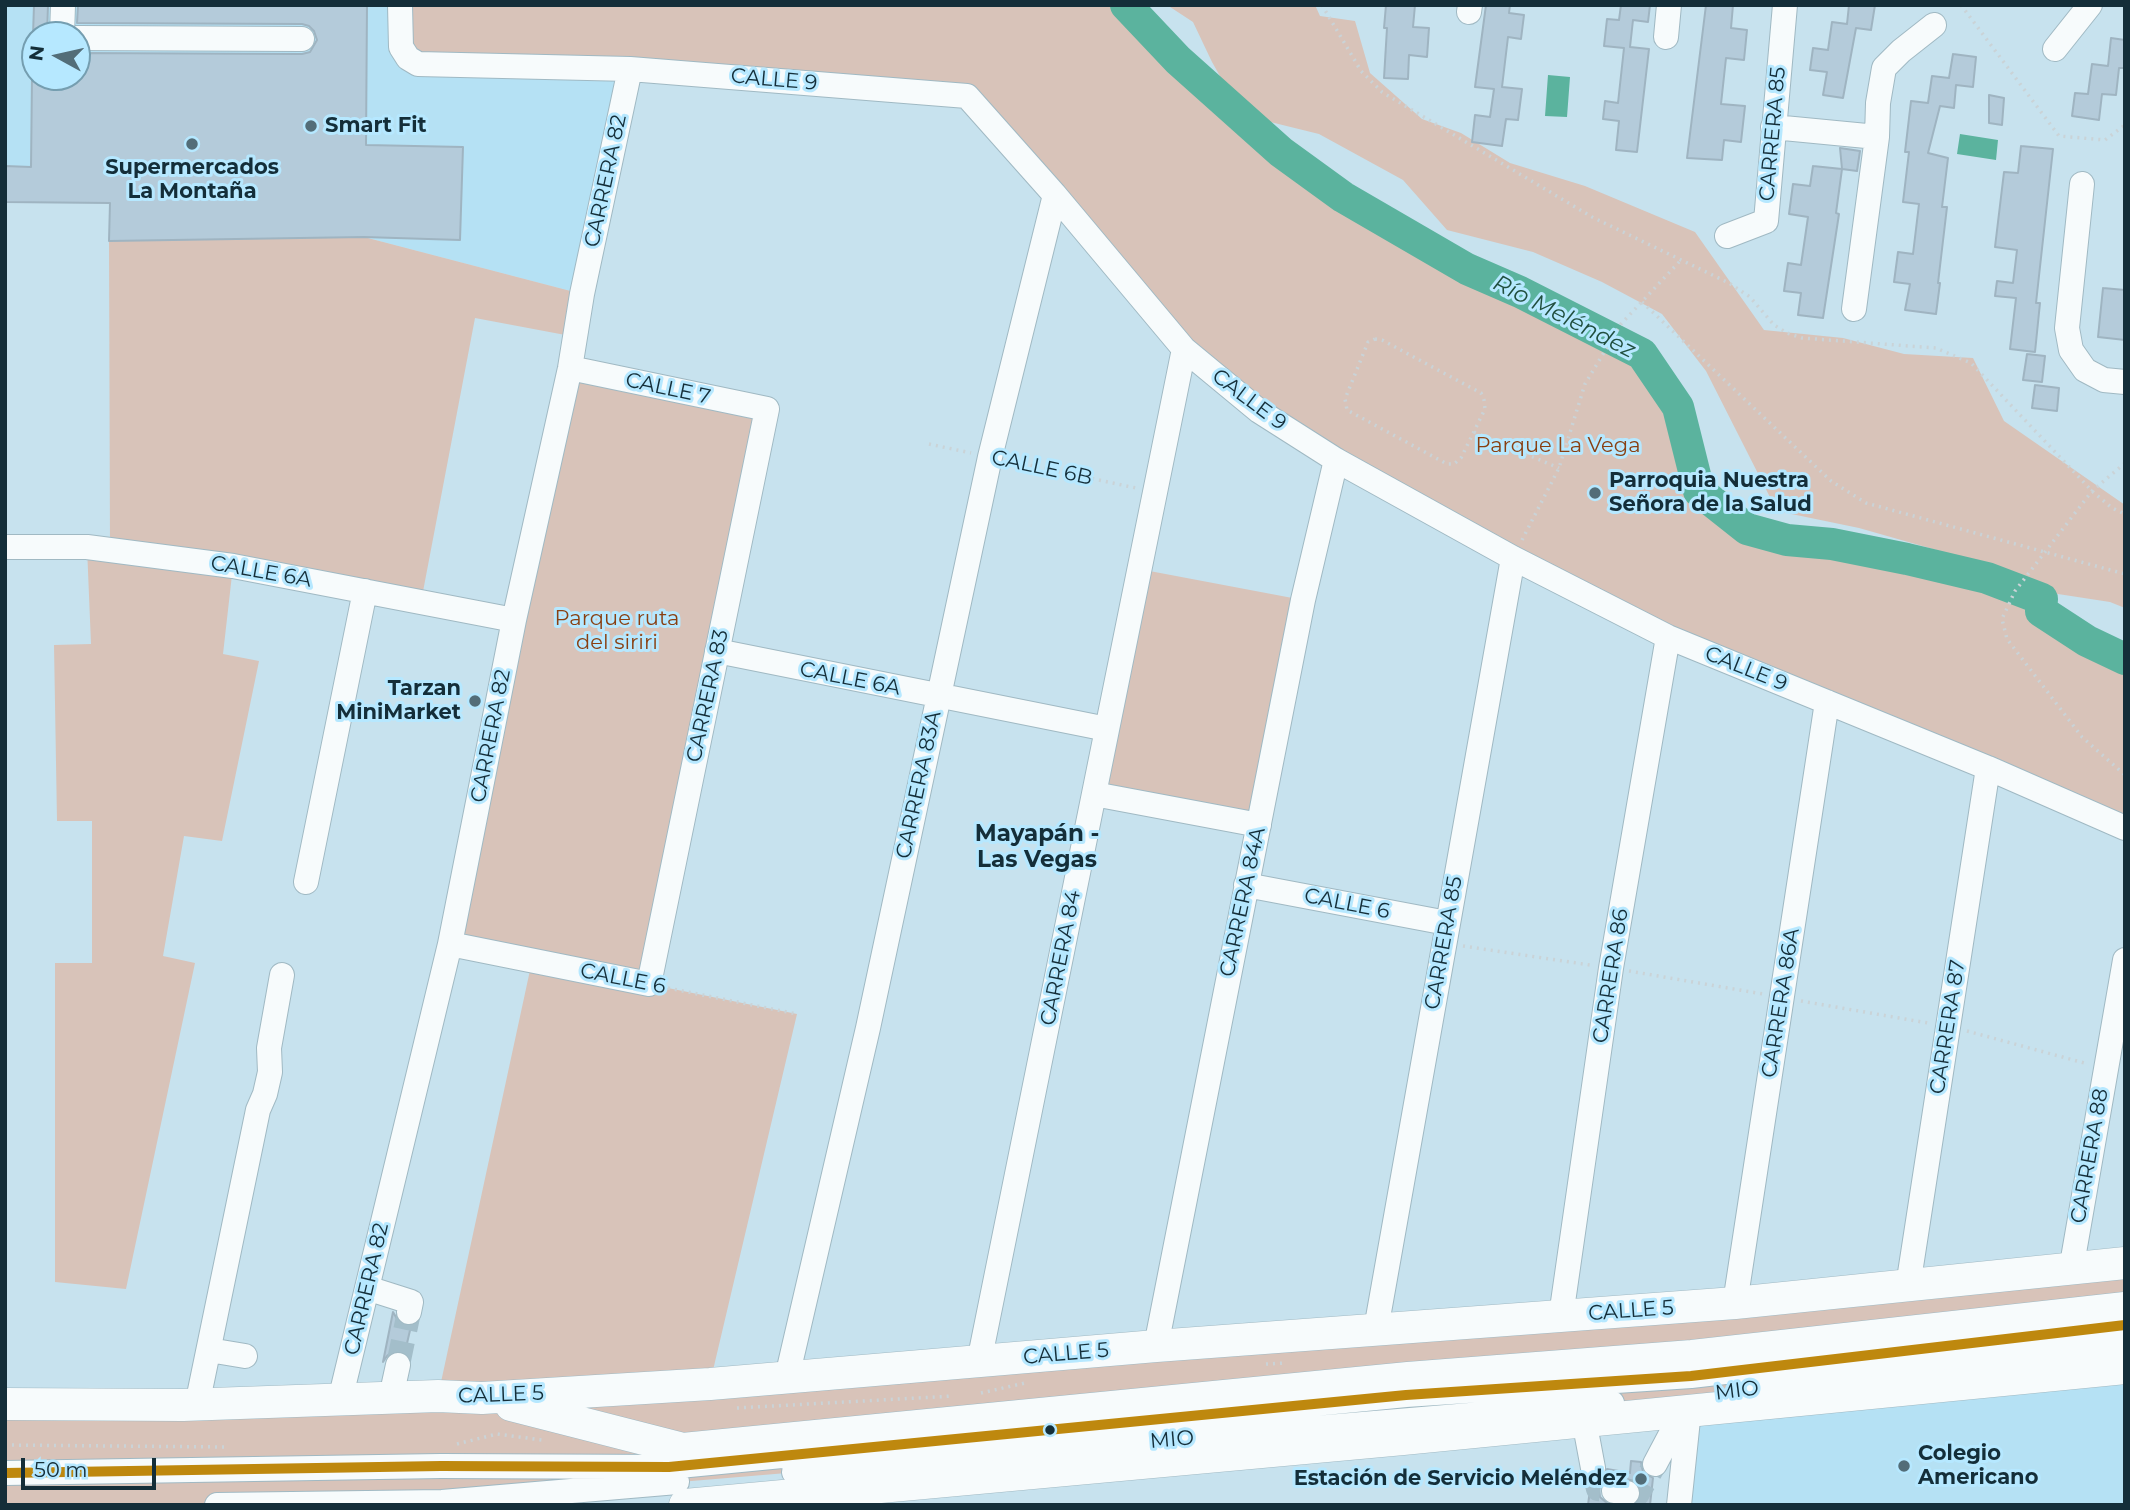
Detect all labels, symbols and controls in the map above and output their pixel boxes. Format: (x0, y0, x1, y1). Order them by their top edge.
north arrow (21, 21, 91, 91)
text: N (24, 44, 49, 62)
street label: CALLE 9 (730, 64, 818, 96)
street label: CARRERA 85 (1755, 66, 1791, 202)
street label: CARRERA 82 (580, 112, 632, 250)
place label: Smart Fit (325, 113, 427, 139)
marker: Smart Fit (303, 118, 319, 134)
marker: Supermercados La Montaña (184, 136, 200, 152)
place label: Supermercados La Montaña (105, 155, 279, 205)
water label: Río Meléndez (1488, 269, 1640, 365)
street label: CALLE 9 (1207, 364, 1291, 436)
street label: CALLE 7 (623, 368, 713, 410)
park label: Parque La Vega (1475, 433, 1641, 459)
street label: CALLE 6B (989, 445, 1095, 491)
place label: Parroquia Nuestra Señora de la Salud (1609, 468, 1812, 518)
marker: Parroquia Nuestra Señora de la Salud (1587, 485, 1603, 501)
street label: CALLE 6A (209, 551, 313, 593)
park label: Parque ruta del siriri (555, 606, 679, 656)
street label: CARRERA 83 (682, 627, 734, 765)
street label: CALLE 9 (1701, 641, 1791, 697)
street label: CALLE 6A (798, 657, 902, 701)
street label: CARRERA 82 (466, 667, 516, 805)
place label: Tarzan MiniMarket (336, 676, 461, 726)
marker: Tarzan MiniMarket (467, 693, 483, 709)
street label: CARRERA 83A (891, 709, 947, 861)
district label: Mayapán - Las Vegas (975, 820, 1099, 874)
street label: CARRERA 84A (1215, 825, 1271, 979)
street label: CARRERA 85 (1420, 874, 1468, 1012)
street label: CALLE 6 (1302, 883, 1392, 925)
street label: CARRERA 84 (1036, 888, 1086, 1028)
street label: CARRERA 86 (1588, 907, 1634, 1045)
street label: CARRERA 86A (1757, 926, 1805, 1080)
street label: CALLE 6 (578, 958, 668, 1000)
street label: CARRERA 87 (1925, 958, 1971, 1096)
street label: CARRERA 88 (2066, 1087, 2114, 1225)
street label: CARRERA 82 (340, 1220, 394, 1358)
street label: CALLE 5 (1587, 1295, 1675, 1327)
street label: CALLE 5 (1022, 1338, 1110, 1370)
street label: MIO (1714, 1376, 1760, 1406)
street label: CALLE 5 (458, 1381, 544, 1409)
unlabelled marker (1043, 1423, 1057, 1437)
street label: MIO (1149, 1426, 1195, 1454)
place label: Colegio Americano (1918, 1441, 2038, 1491)
scale bar (24, 1444, 159, 1488)
text: 50 m (34, 1457, 88, 1482)
marker: Colegio Americano (1896, 1458, 1912, 1474)
place label: Estación de Servicio Meléndez (1294, 1466, 1627, 1492)
marker: Estación de Servicio Meléndez (1633, 1471, 1649, 1487)

